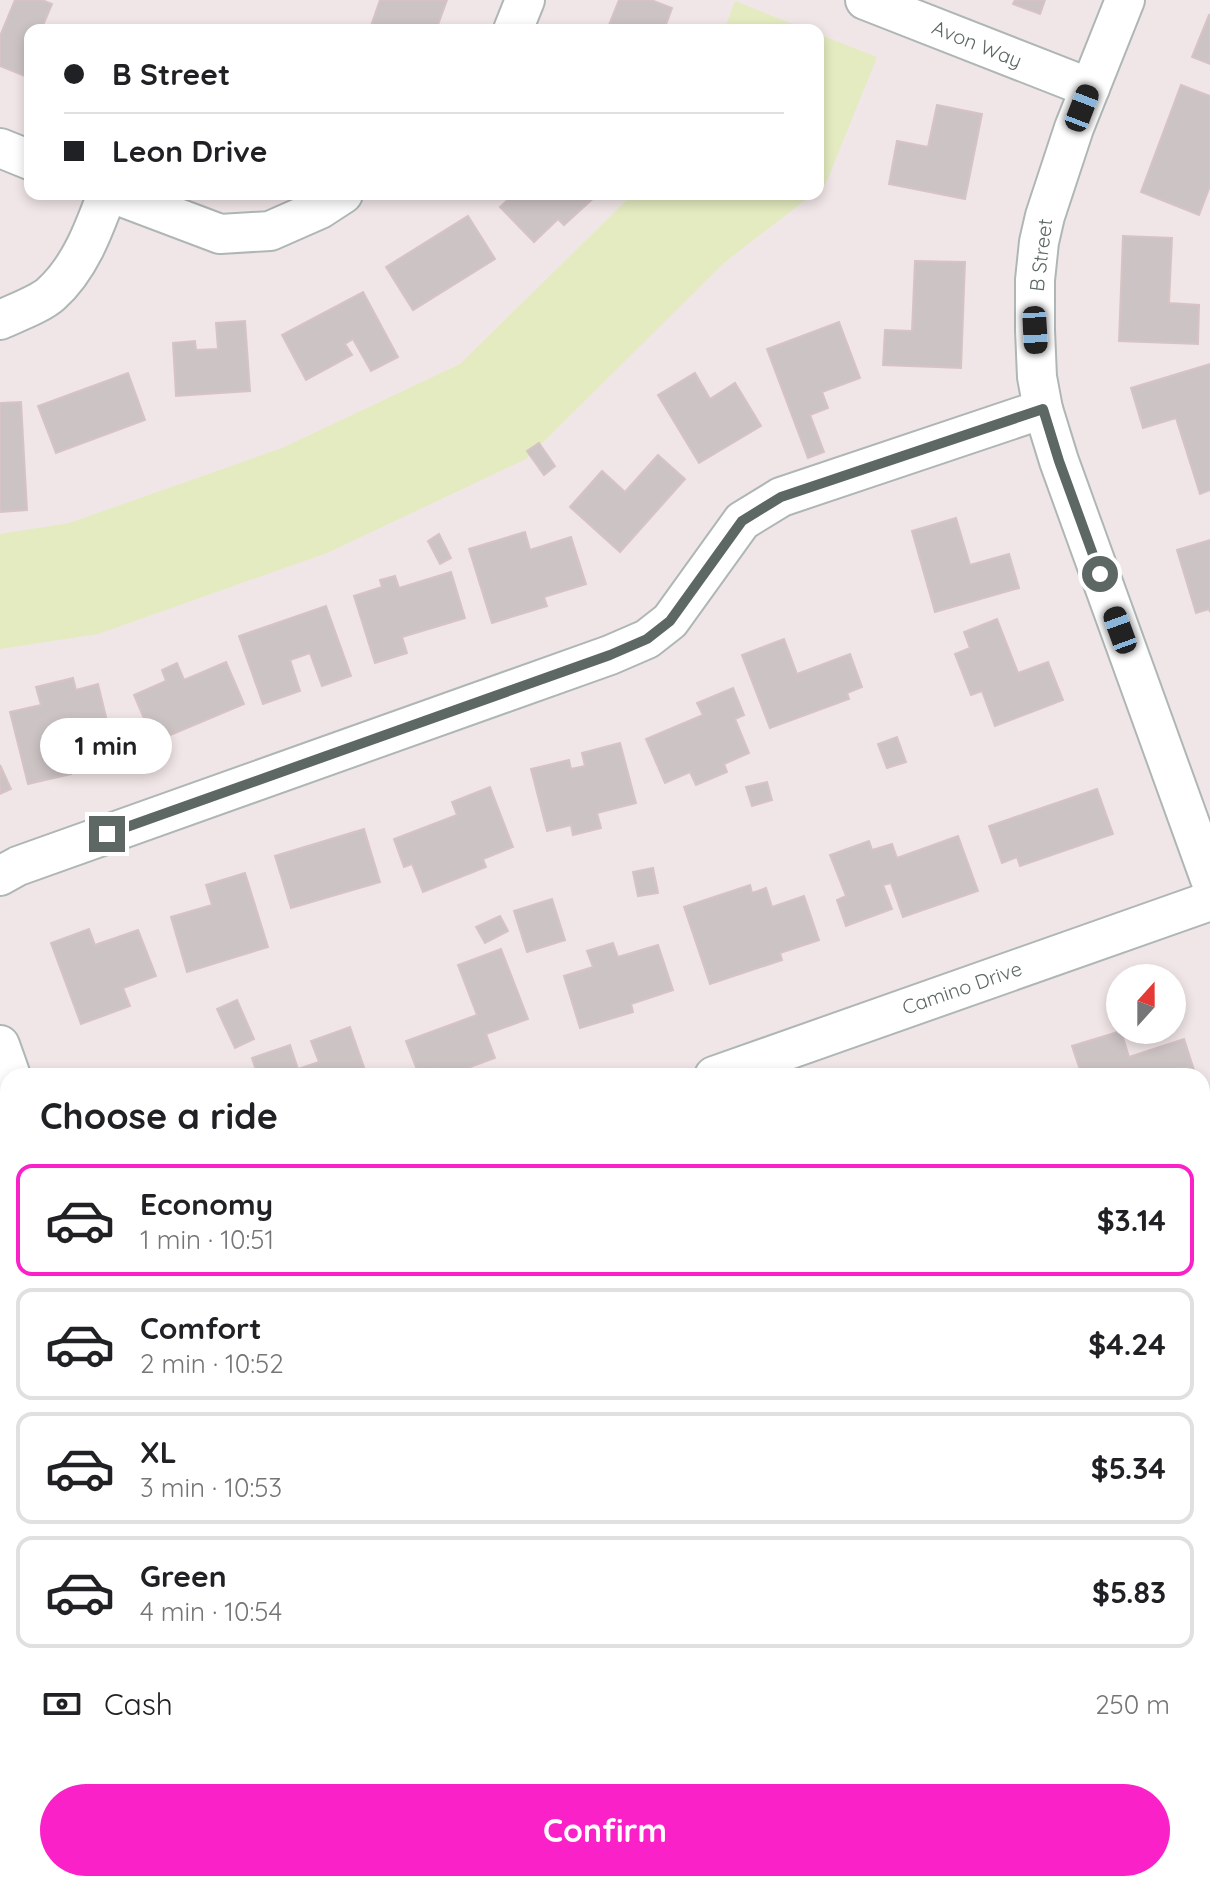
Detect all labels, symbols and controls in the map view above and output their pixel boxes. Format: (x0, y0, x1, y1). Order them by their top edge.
street label: Avon Way (929, 14, 1026, 73)
text: B Street (112, 55, 230, 93)
car (1062, 81, 1102, 135)
text: Leon Drive (112, 132, 268, 170)
street label: B Street (1024, 217, 1057, 293)
car (1022, 305, 1048, 355)
route start (1082, 556, 1118, 592)
car (1101, 603, 1139, 657)
callout: 1 min (41, 718, 173, 774)
text: 1 min (75, 729, 138, 762)
route end (89, 816, 125, 852)
street label: Camino Drive (899, 955, 1025, 1020)
north arrow (1106, 964, 1186, 1044)
map controls (1106, 964, 1186, 1044)
text: Choose a ride (40, 1093, 278, 1138)
icon: car (44, 1184, 116, 1256)
text: Economy (140, 1185, 273, 1223)
text: $3.14 (1097, 1201, 1166, 1239)
text: 1 min · 10:51 (140, 1223, 274, 1256)
icon: car (44, 1308, 116, 1380)
text: Comfort (140, 1309, 261, 1347)
text: $4.24 (1088, 1325, 1166, 1363)
text: 2 min · 10:52 (140, 1347, 284, 1380)
icon: car (44, 1432, 116, 1504)
text: XL (140, 1433, 177, 1471)
text: $5.34 (1091, 1449, 1166, 1487)
text: 3 min · 10:53 (140, 1471, 282, 1504)
icon: car (44, 1556, 116, 1628)
text: Green (140, 1557, 227, 1595)
text: $5.83 (1092, 1573, 1166, 1611)
text: 4 min · 10:54 (140, 1595, 282, 1628)
icon: cash (40, 1682, 84, 1726)
text: Cash (104, 1685, 173, 1723)
text: 250 m (1095, 1688, 1170, 1721)
button: Confirm (40, 1784, 1170, 1876)

